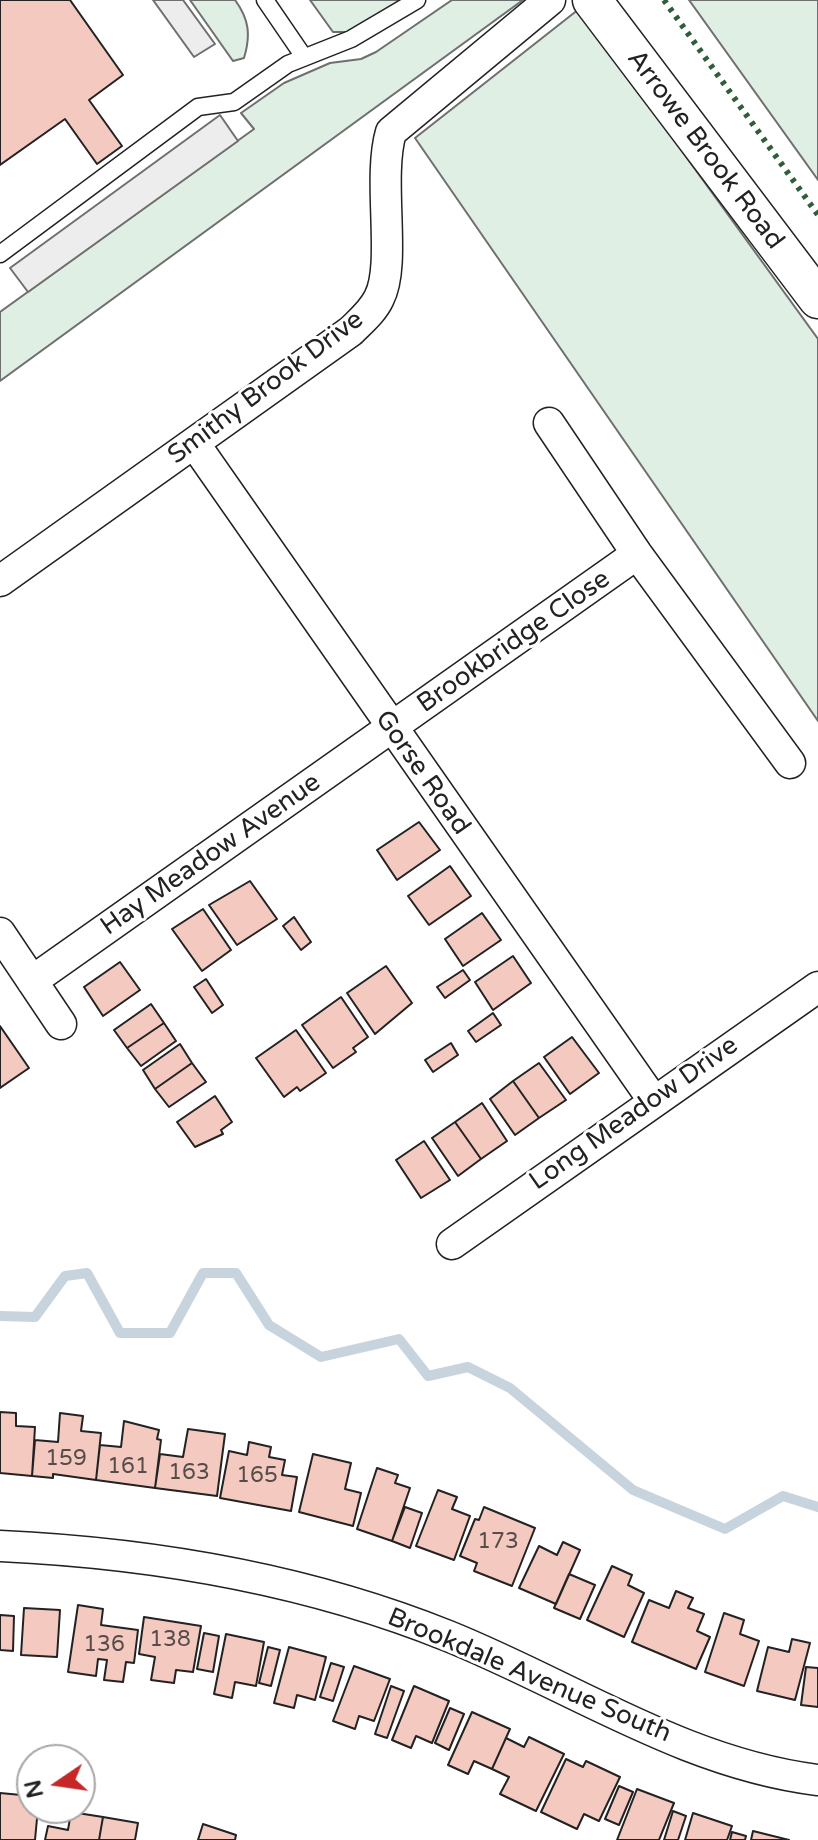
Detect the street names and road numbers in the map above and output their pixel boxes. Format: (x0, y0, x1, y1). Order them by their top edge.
street label: Arrowe Brook Road (620, 44, 790, 256)
street label: Smithy Brook Drive (162, 304, 370, 472)
street label: Brookbridge Close (412, 564, 616, 720)
street label: Gorse Road (368, 705, 476, 841)
street label: Hay Meadow Avenue (95, 767, 327, 943)
street label: Long Meadow Drive (524, 1030, 744, 1198)
street label: Brookdale Avenue South (382, 1602, 676, 1750)

